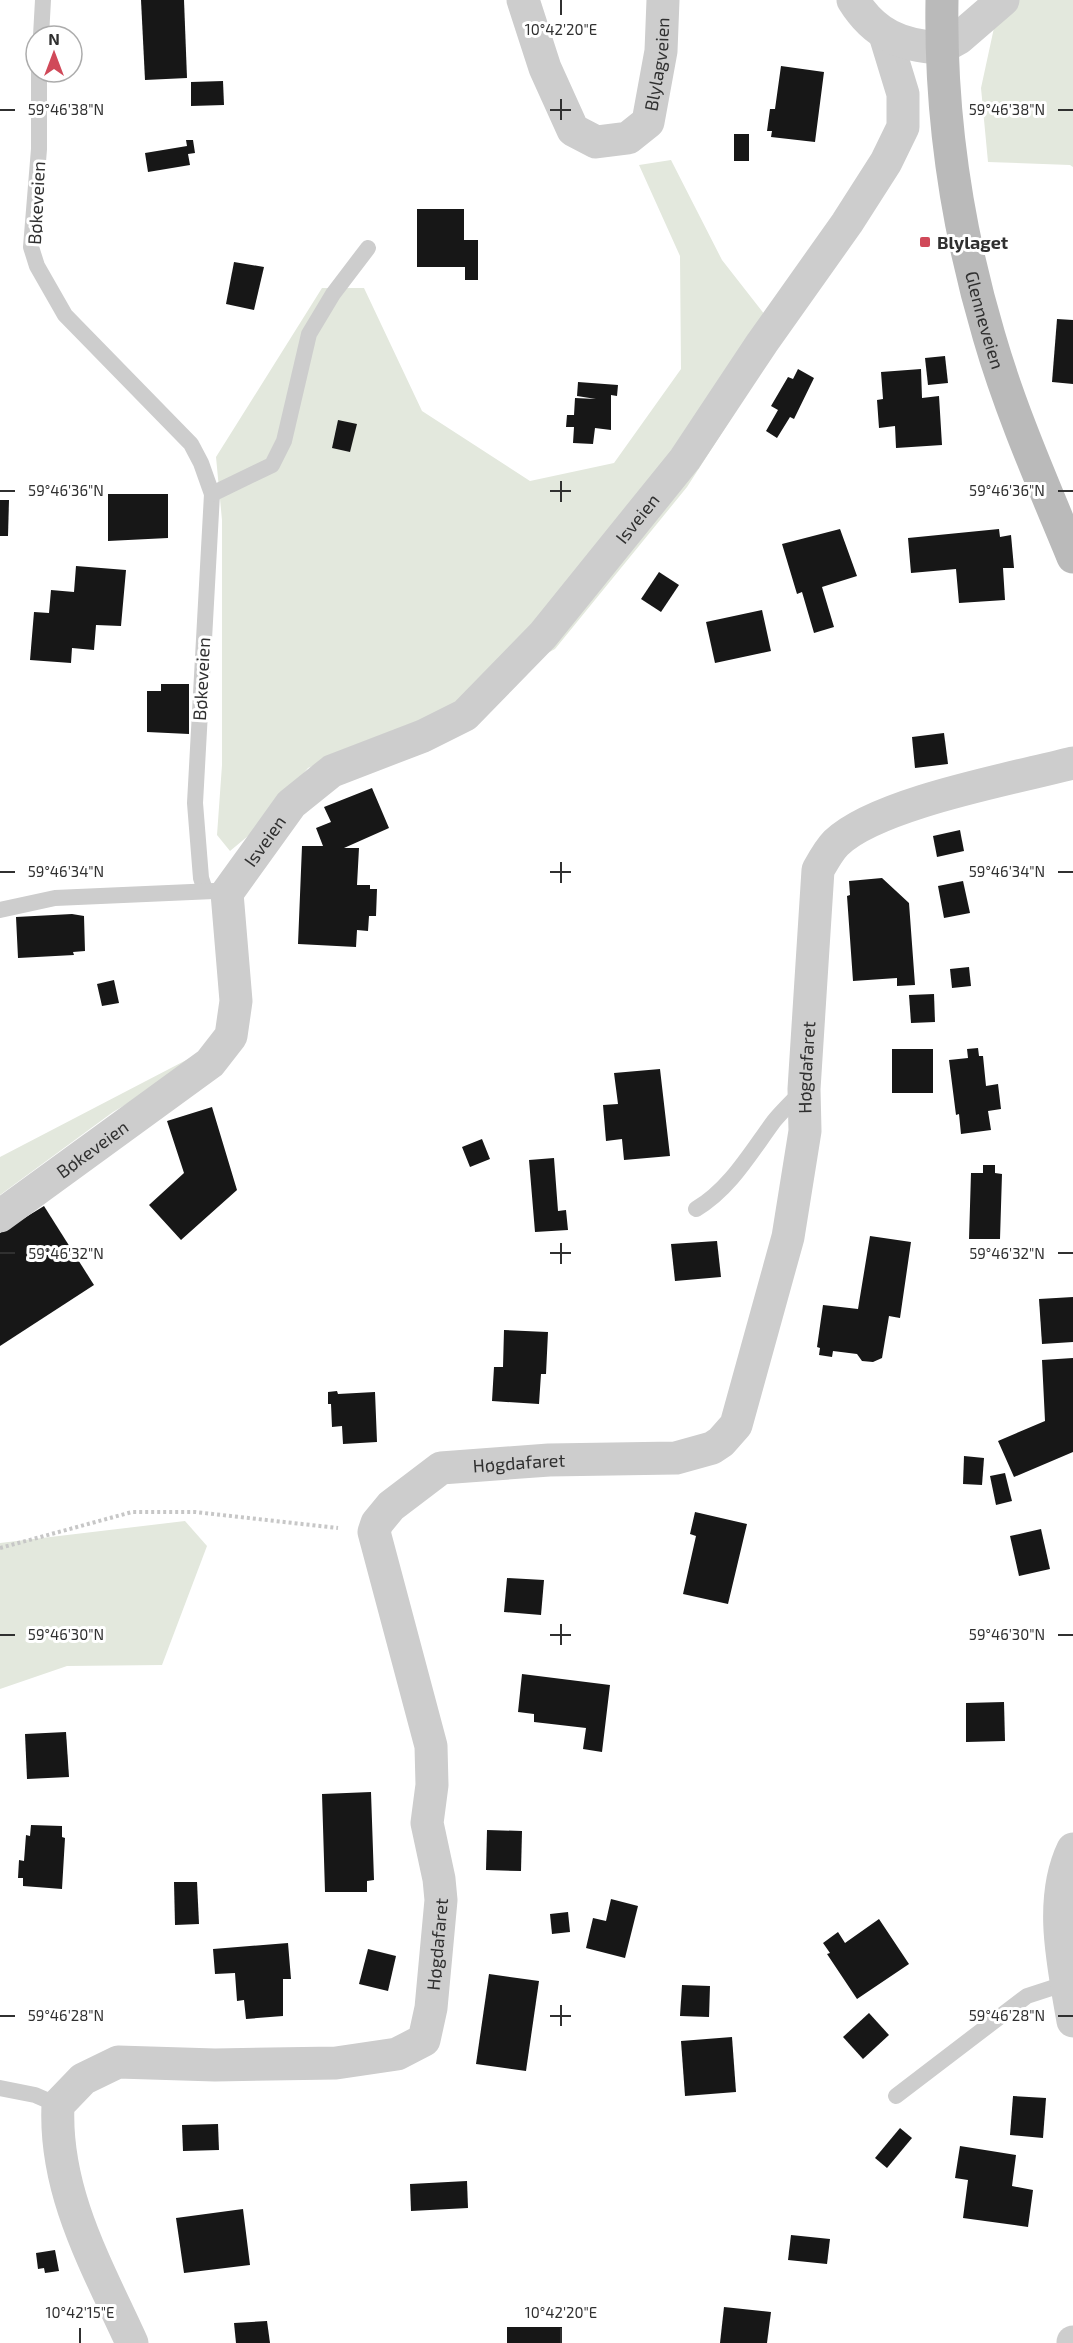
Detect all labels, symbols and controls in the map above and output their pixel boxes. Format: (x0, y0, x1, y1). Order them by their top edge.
street label: Blylagveien (639, 17, 673, 113)
text: 10°42'20"E (525, 20, 597, 38)
north arrow (24, 24, 84, 84)
text: N (48, 29, 60, 48)
text: 59°46'38"N (28, 100, 104, 118)
text: 59°46'38"N (969, 100, 1045, 118)
street label: Bøkeveien (23, 161, 49, 245)
place label: Blylaget (937, 231, 1009, 253)
marker: Blylaget (918, 235, 932, 249)
street label: Glenneveien (961, 269, 1009, 372)
text: 59°46'36"N (28, 481, 104, 499)
text: 59°46'36"N (969, 481, 1045, 499)
street label: Isveien (610, 489, 664, 548)
street label: Bøkeveien (188, 637, 214, 721)
street label: Isveien (239, 811, 290, 871)
text: 59°46'34"N (28, 862, 104, 880)
text: 59°46'34"N (969, 862, 1045, 880)
street label: Høgdafaret (793, 1020, 819, 1114)
street label: Bøkeveien (52, 1115, 132, 1182)
text: 59°46'32"N (28, 1244, 104, 1262)
text: 59°46'32"N (969, 1244, 1045, 1262)
street label: Høgdafaret (472, 1449, 566, 1477)
text: 59°46'30"N (28, 1625, 104, 1643)
text: 59°46'30"N (969, 1625, 1045, 1643)
street label: Høgdafaret (422, 1897, 452, 1991)
text: 59°46'28"N (28, 2006, 104, 2024)
text: 59°46'28"N (969, 2006, 1045, 2024)
text: 10°42'15"E (46, 2303, 114, 2321)
text: 10°42'20"E (525, 2303, 597, 2321)

